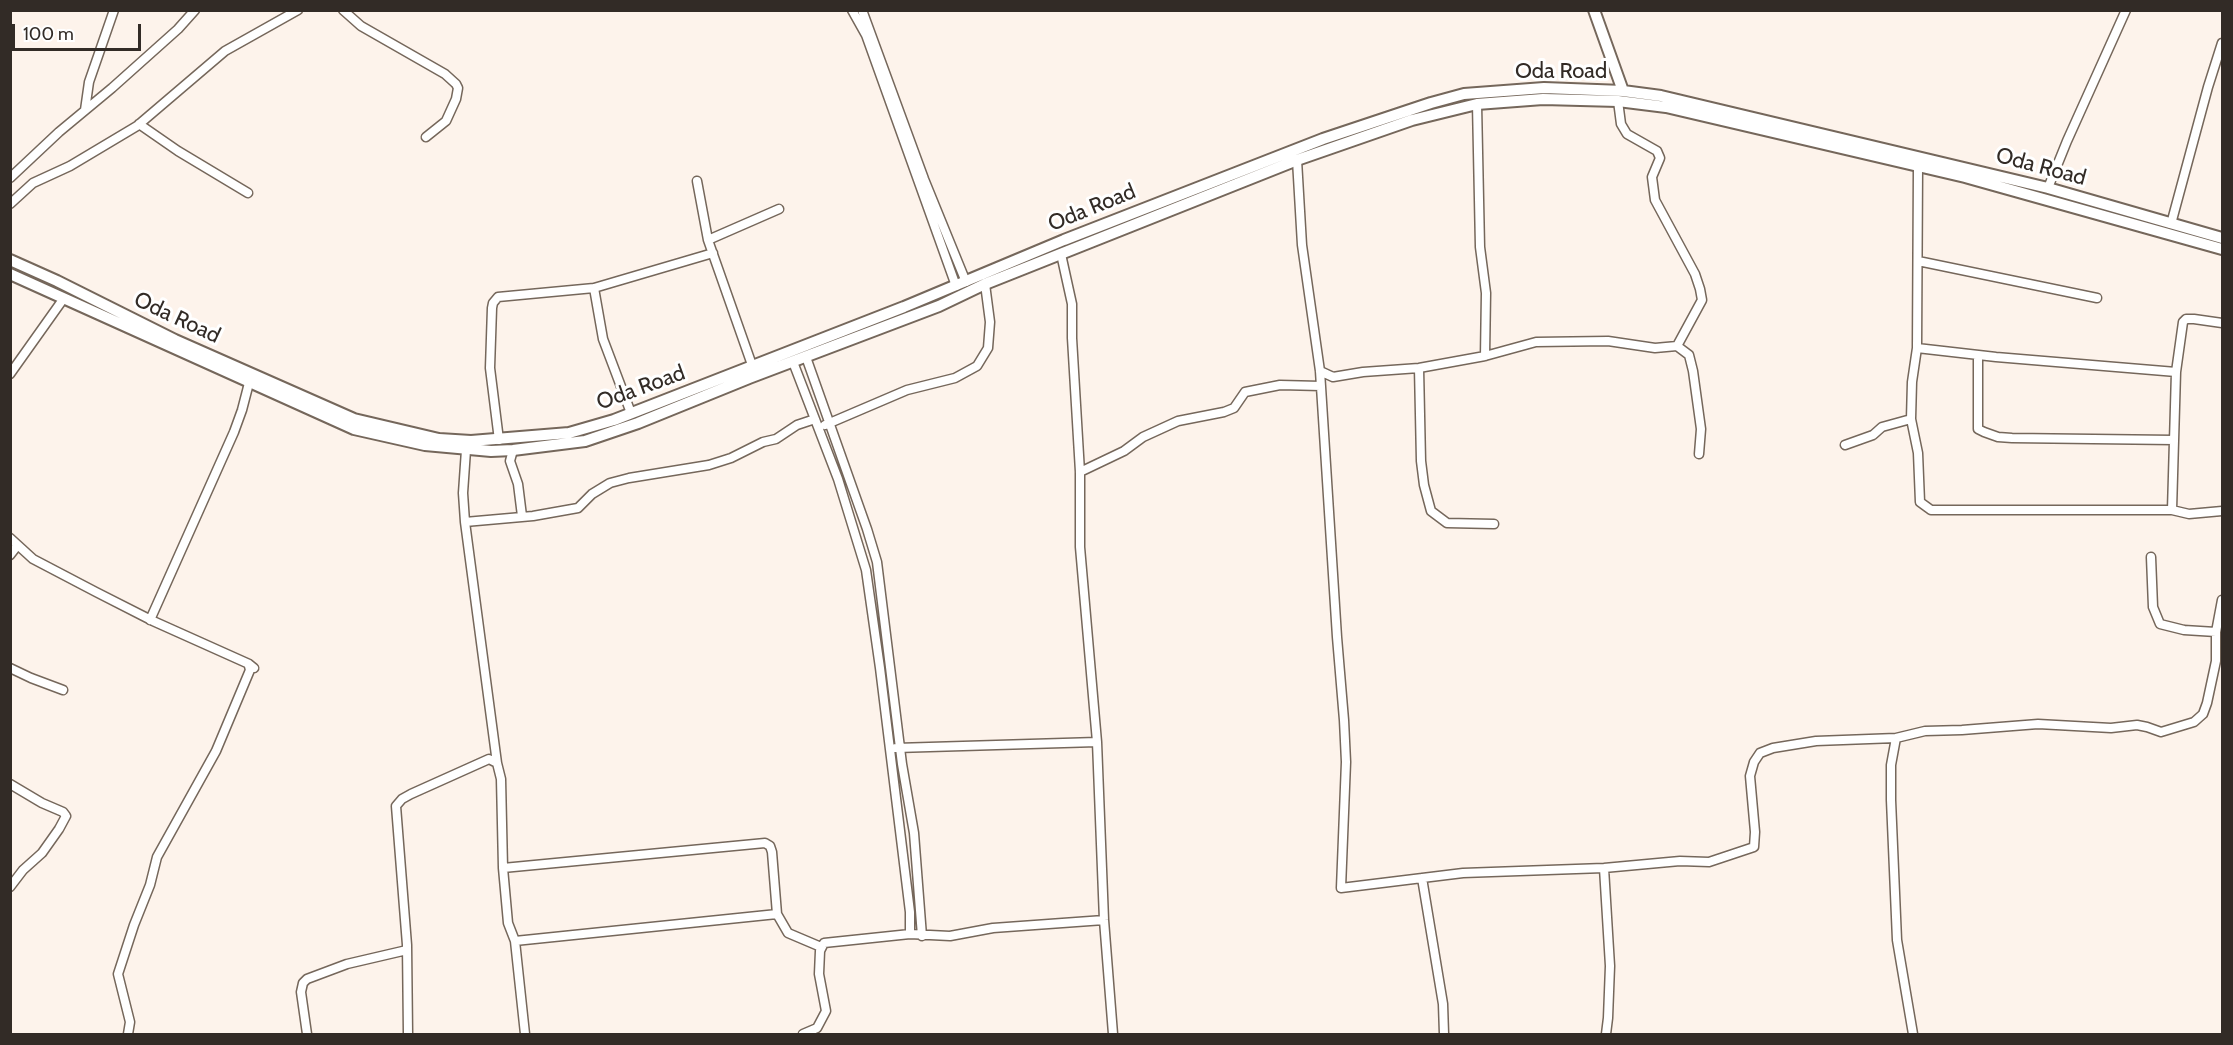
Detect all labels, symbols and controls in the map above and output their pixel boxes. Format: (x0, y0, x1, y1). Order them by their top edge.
scale bar (15, 12, 144, 50)
text: 100 m (23, 23, 74, 45)
street label: Oda Road (1515, 59, 1607, 85)
street label: Oda Road (1993, 142, 2089, 192)
street label: Oda Road (1044, 178, 1140, 238)
street label: Oda Road (130, 287, 224, 349)
street label: Oda Road (593, 360, 689, 416)

